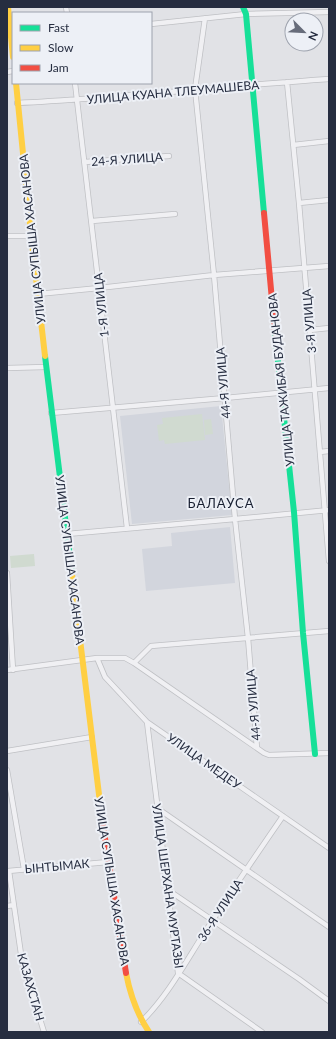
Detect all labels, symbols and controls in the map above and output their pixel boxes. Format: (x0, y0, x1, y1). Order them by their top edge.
legend (12, 12, 152, 84)
north arrow (284, 12, 324, 52)
text: Fast (48, 20, 70, 35)
text: N (306, 30, 321, 43)
text: Slow (48, 40, 74, 55)
text: Jam (48, 60, 69, 75)
street label: УЛИЦА КУАНА ТЛЕУМАШЕВА (86, 77, 261, 107)
street label: 24-Я УЛИЦА (91, 149, 164, 169)
street label: УЛИЦА СУПЫША ХАСАНОВА (16, 152, 48, 325)
street label: 1-Я УЛИЦА (90, 271, 112, 338)
street label: 3-Я УЛИЦА (299, 287, 319, 354)
street label: УЛИЦА ТАЖИБАЯ БУДАНОВА (264, 292, 298, 467)
street label: 44-Я УЛИЦА (212, 346, 234, 419)
street label: УЛИЦА СУПЫША ХАСАНОВА (52, 474, 88, 647)
district label: БАЛАУСА (188, 495, 254, 511)
street label: 44-Я УЛИЦА (242, 668, 264, 741)
street label: УЛИЦА МЕДЕУ (164, 730, 244, 792)
street label: УЛИЦА СУПЫША ХАСАНОВА (91, 795, 133, 967)
street label: УЛИЦА ШЕРХАНА МУРТАЗЫ (149, 803, 187, 969)
street label: ЫНТЫМАК (24, 856, 90, 876)
street label: 36-Я УЛИЦА (194, 875, 246, 944)
street label: КАЗАХСТАН (14, 951, 48, 1023)

